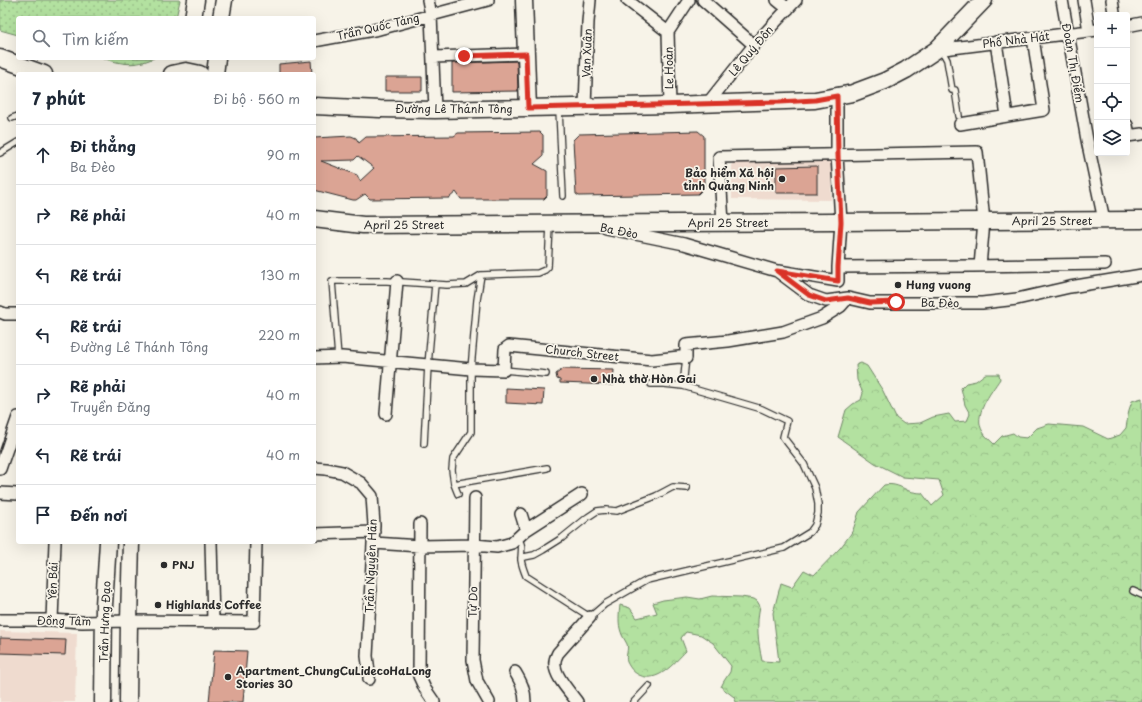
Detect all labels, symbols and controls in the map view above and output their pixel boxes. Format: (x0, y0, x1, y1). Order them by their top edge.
street label: Trần Quốc Tảng (335, 9, 421, 44)
map controls (1094, 12, 1130, 156)
button: + (1094, 12, 1130, 48)
search box (16, 16, 316, 60)
street label: Lê Quý Đôn (724, 22, 777, 80)
street label: Đoàn Thị Điểm (1058, 22, 1089, 104)
icon: search (30, 27, 52, 49)
text: Tìm kiếm (62, 27, 129, 50)
street label: Phố Nhà Hát (981, 27, 1051, 52)
street label: Vạn Xuân (577, 28, 596, 78)
street label: Le Hoàn (660, 46, 677, 90)
route end (455, 47, 473, 65)
button: − (1094, 48, 1130, 84)
button: locate (1094, 84, 1130, 120)
text: 7 phút (32, 85, 86, 111)
text: Đi bộ · 560 m (213, 89, 300, 108)
street label: Đường Lê Thánh Tông (395, 100, 513, 117)
button: layers (1094, 120, 1130, 156)
text: Đi thẳng (70, 134, 136, 157)
icon: ahead (32, 144, 54, 166)
text: 90 m (267, 145, 300, 164)
text: Ba Đèo (70, 157, 115, 176)
place label: Bảo hiểm Xã hội tỉnh Quảng Ninh (683, 164, 775, 194)
marker: Bảo hiểm Xã hội tỉnh Quảng Ninh (777, 174, 787, 184)
text: Rẽ phải (70, 203, 126, 226)
icon: right (32, 204, 54, 226)
text: 40 m (266, 205, 300, 224)
street label: April 25 Street (1012, 212, 1093, 229)
street label: April 25 Street (688, 214, 769, 231)
street label: April 25 Street (364, 216, 445, 233)
street label: Ba Đèo (599, 219, 640, 243)
text: Rẽ trái (70, 263, 121, 286)
icon: left (32, 264, 54, 286)
text: 130 m (261, 265, 300, 284)
place label: Hung vuong (906, 276, 971, 293)
marker: Hung vuong (893, 280, 903, 290)
route start (887, 293, 905, 311)
street label: Ba Đèo (921, 294, 959, 311)
text: Rẽ trái (70, 314, 121, 337)
icon: left (32, 324, 54, 346)
text: 220 m (258, 325, 300, 344)
text: Đường Lê Thánh Tông (70, 337, 209, 356)
street label: Church Street (544, 340, 620, 365)
place label: Nhà thờ Hòn Gai (602, 370, 696, 387)
text: Rẽ phải (70, 374, 126, 397)
marker: Nhà thờ Hòn Gai (589, 374, 599, 384)
icon: right (32, 384, 54, 406)
text: 40 m (266, 385, 300, 404)
text: Truyền Đăng (70, 397, 151, 416)
text: Rẽ trái (70, 443, 121, 466)
icon: left (32, 444, 54, 466)
text: 40 m (266, 445, 300, 464)
text: Đến nơi (70, 503, 127, 526)
icon: arrive (32, 504, 54, 526)
street label: Trần Nguyên Hãn (360, 518, 381, 613)
place label: PNJ (172, 556, 195, 573)
marker: PNJ (159, 560, 169, 570)
street label: Yên Bái (43, 562, 62, 600)
street label: Trần Hưng Đạo (95, 581, 114, 663)
street label: Tự Do (464, 586, 481, 618)
place label: Highlands Coffee (166, 596, 262, 613)
marker: Highlands Coffee (153, 600, 163, 610)
street label: Đồng Tâm (37, 612, 91, 629)
place label: Apartment_ChungCuLidecoHaLong Stories 30 (236, 662, 432, 692)
marker: Apartment_ChungCuLidecoHaLong Stories 30 (223, 672, 233, 682)

